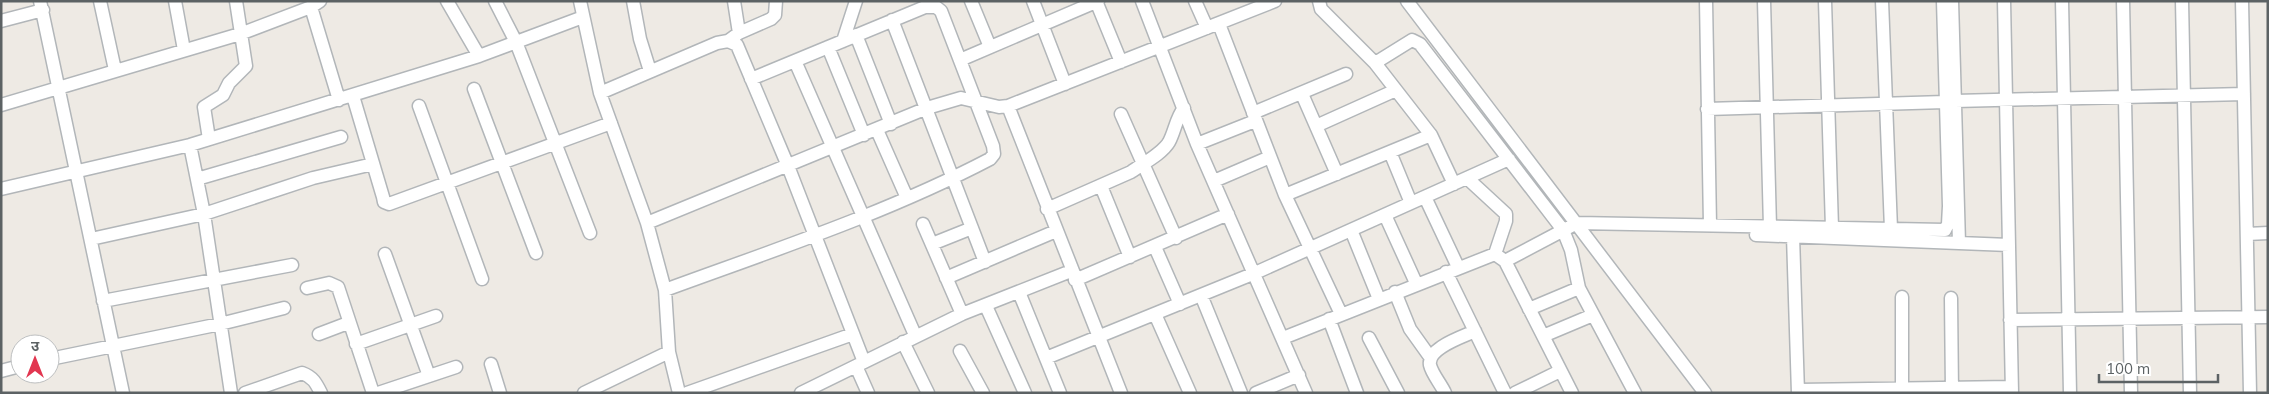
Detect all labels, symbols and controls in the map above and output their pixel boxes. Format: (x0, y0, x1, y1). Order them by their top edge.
north arrow (10, 334, 60, 384)
text: उ (31, 337, 40, 355)
scale bar (2099, 352, 2218, 384)
text: 100 m (2106, 359, 2150, 378)

